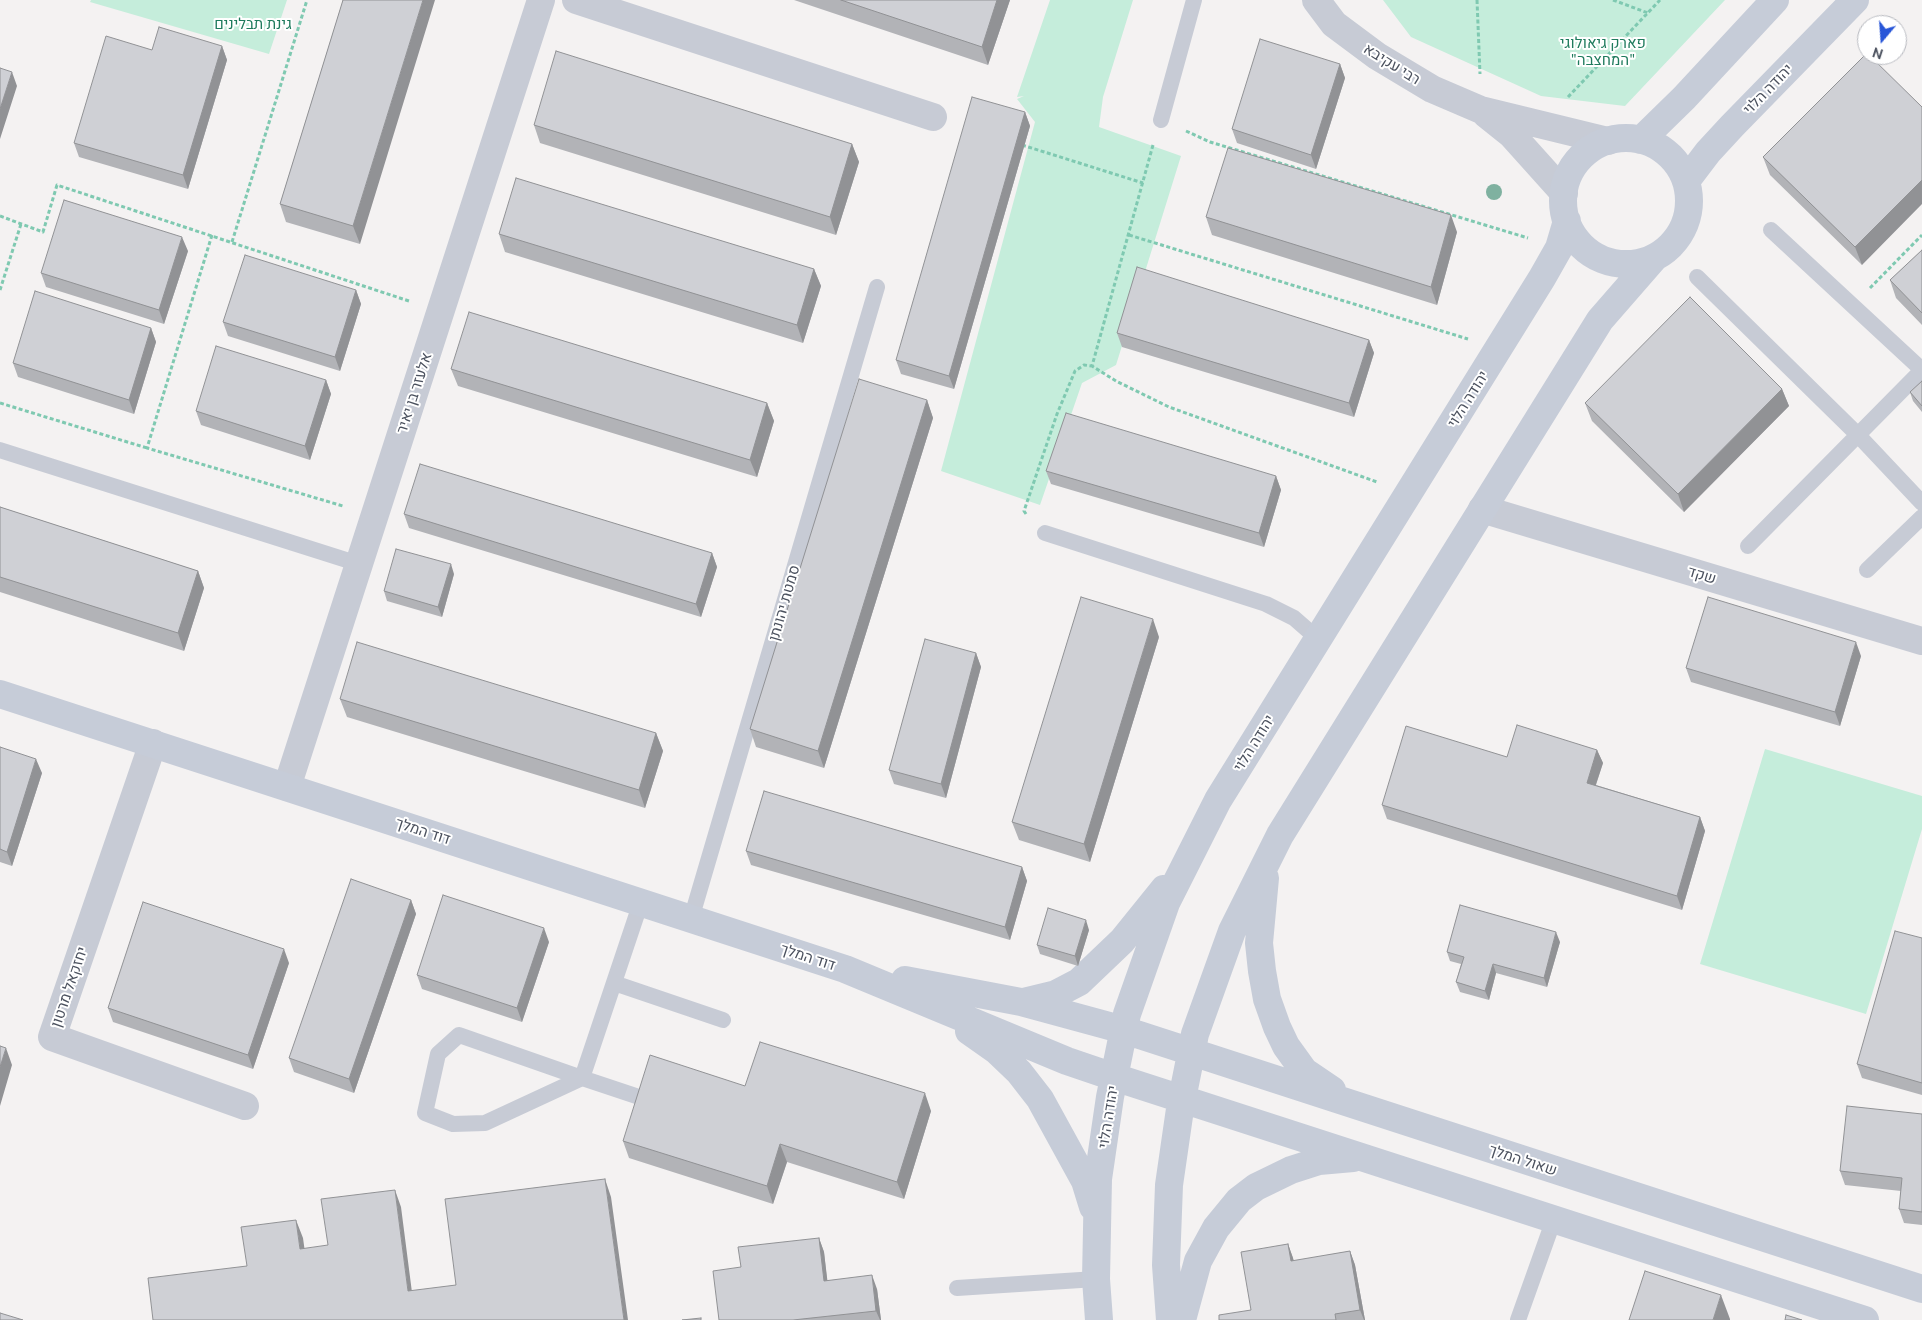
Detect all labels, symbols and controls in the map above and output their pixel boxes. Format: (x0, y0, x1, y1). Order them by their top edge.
park label: גינת תבלינים (214, 15, 292, 33)
north arrow (1857, 15, 1907, 65)
park label: פארק גיאולוגי "המחצבה" (1560, 34, 1646, 69)
street label: רבי עקיבא (1360, 40, 1424, 88)
text: N (1870, 44, 1885, 63)
street label: יהודה הלוי (1740, 60, 1796, 118)
street label: אלעזר בן יאיר (392, 350, 436, 436)
street label: יהודה הלוי (1444, 367, 1492, 431)
street label: שקד (1685, 562, 1719, 588)
street label: סמטת יהונתן (765, 563, 803, 643)
street label: יהודה הלוי (1230, 711, 1278, 775)
street label: דוד המלך (393, 814, 453, 848)
street label: דוד המלך (778, 940, 838, 974)
street label: יחזקאל מרטון (47, 944, 91, 1030)
street label: יהודה הלוי (1094, 1084, 1122, 1150)
street label: שאול המלך (1487, 1141, 1559, 1179)

